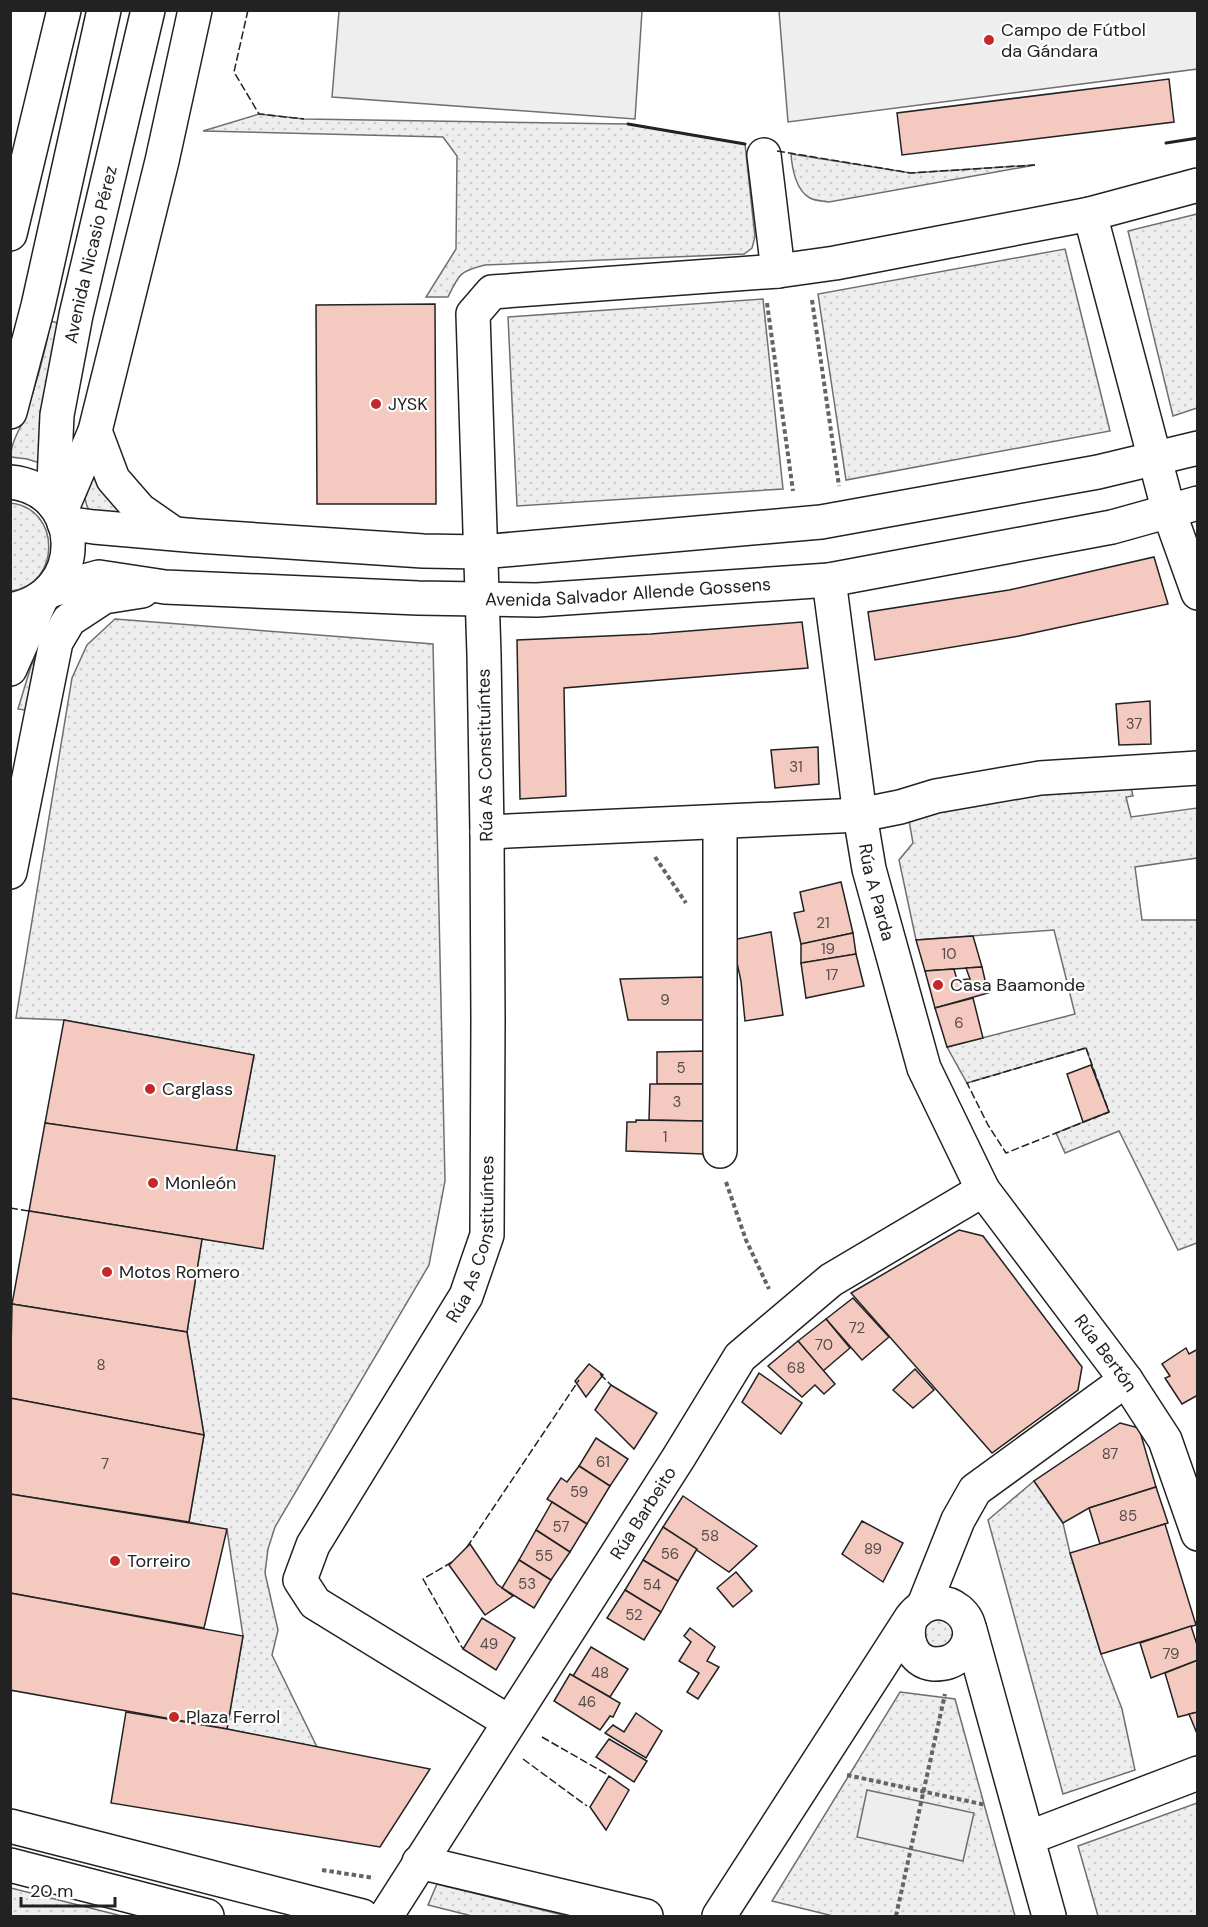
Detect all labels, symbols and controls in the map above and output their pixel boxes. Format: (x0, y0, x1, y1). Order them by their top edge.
place label: Campo de Fútbol da Gándara (1001, 18, 1146, 63)
marker: Campo de Fútbol da Gándara (982, 33, 996, 47)
street label: Avenida Nicasio Pérez (59, 163, 123, 345)
place label: JYSK (388, 392, 428, 416)
marker: JYSK (369, 397, 383, 411)
street label: Avenida Salvador Allende Gossens (485, 572, 772, 612)
street label: Rúa As Constituíntes (471, 668, 499, 842)
house number: 37 (1126, 714, 1142, 734)
house number: 31 (789, 757, 803, 777)
street label: Rúa A Parda (853, 842, 900, 944)
house number: 21 (816, 913, 830, 933)
house number: 19 (821, 939, 835, 959)
house number: 10 (942, 944, 956, 964)
house number: 17 (826, 965, 838, 985)
place label: Casa Baamonde (950, 973, 1085, 997)
marker: Casa Baamonde (931, 978, 945, 992)
house number: 9 (660, 990, 670, 1010)
house number: 6 (954, 1013, 964, 1033)
house number: 5 (676, 1058, 686, 1078)
place label: Carglass (162, 1077, 233, 1101)
marker: Carglass (143, 1082, 157, 1096)
house number: 3 (673, 1092, 681, 1112)
house number: 1 (663, 1127, 667, 1147)
street label: Rúa As Constituíntes (440, 1155, 499, 1327)
place label: Monleón (165, 1171, 236, 1195)
marker: Monleón (146, 1176, 160, 1190)
place label: Motos Romero (119, 1260, 240, 1284)
marker: Motos Romero (100, 1265, 114, 1279)
street label: Rúa Bertón (1069, 1310, 1143, 1397)
house number: 72 (849, 1318, 865, 1338)
house number: 70 (815, 1335, 833, 1355)
house number: 8 (96, 1355, 106, 1375)
house number: 68 (787, 1358, 805, 1378)
house number: 87 (1102, 1444, 1118, 1464)
house number: 61 (596, 1452, 610, 1472)
house number: 7 (101, 1454, 109, 1474)
street label: Rúa Barbeito (604, 1462, 682, 1564)
house number: 59 (570, 1482, 588, 1502)
house number: 85 (1119, 1506, 1137, 1526)
house number: 57 (553, 1517, 569, 1537)
house number: 58 (701, 1526, 719, 1546)
house number: 89 (864, 1539, 882, 1559)
house number: 56 (661, 1544, 679, 1564)
house number: 55 (535, 1546, 553, 1566)
place label: Torreiro (127, 1549, 191, 1573)
marker: Torreiro (108, 1554, 122, 1568)
house number: 53 (518, 1574, 536, 1594)
house number: 54 (643, 1575, 661, 1595)
house number: 52 (625, 1605, 643, 1625)
house number: 49 (480, 1634, 498, 1654)
house number: 79 (1162, 1644, 1180, 1664)
house number: 48 (591, 1663, 609, 1683)
house number: 46 (578, 1692, 596, 1712)
place label: Plaza Ferrol (186, 1705, 280, 1729)
marker: Plaza Ferrol (167, 1710, 181, 1724)
scale bar (21, 1870, 116, 1908)
text: 20 m (30, 1879, 73, 1903)

